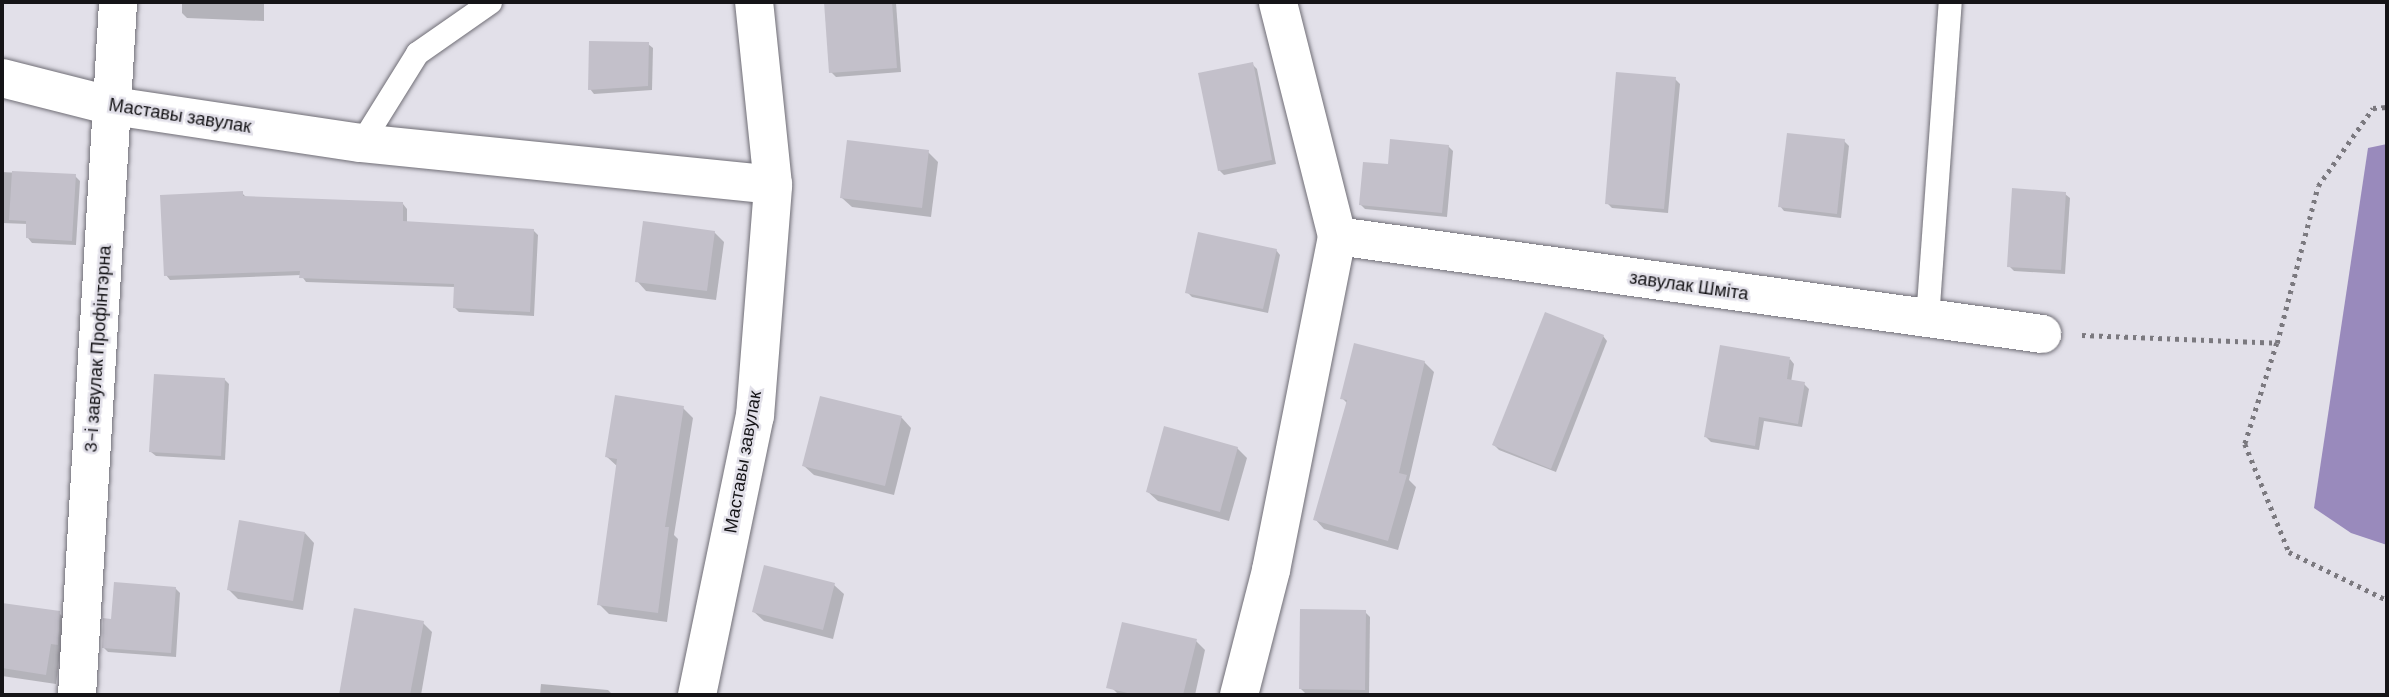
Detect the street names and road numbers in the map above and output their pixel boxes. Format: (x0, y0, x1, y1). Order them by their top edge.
street label: Маставы завулак (107, 94, 253, 138)
street label: 3-і завулак Профінтэрна (80, 245, 116, 453)
street label: завулак Шміта (1628, 267, 1750, 305)
street label: Маставы завулак (720, 389, 766, 535)

